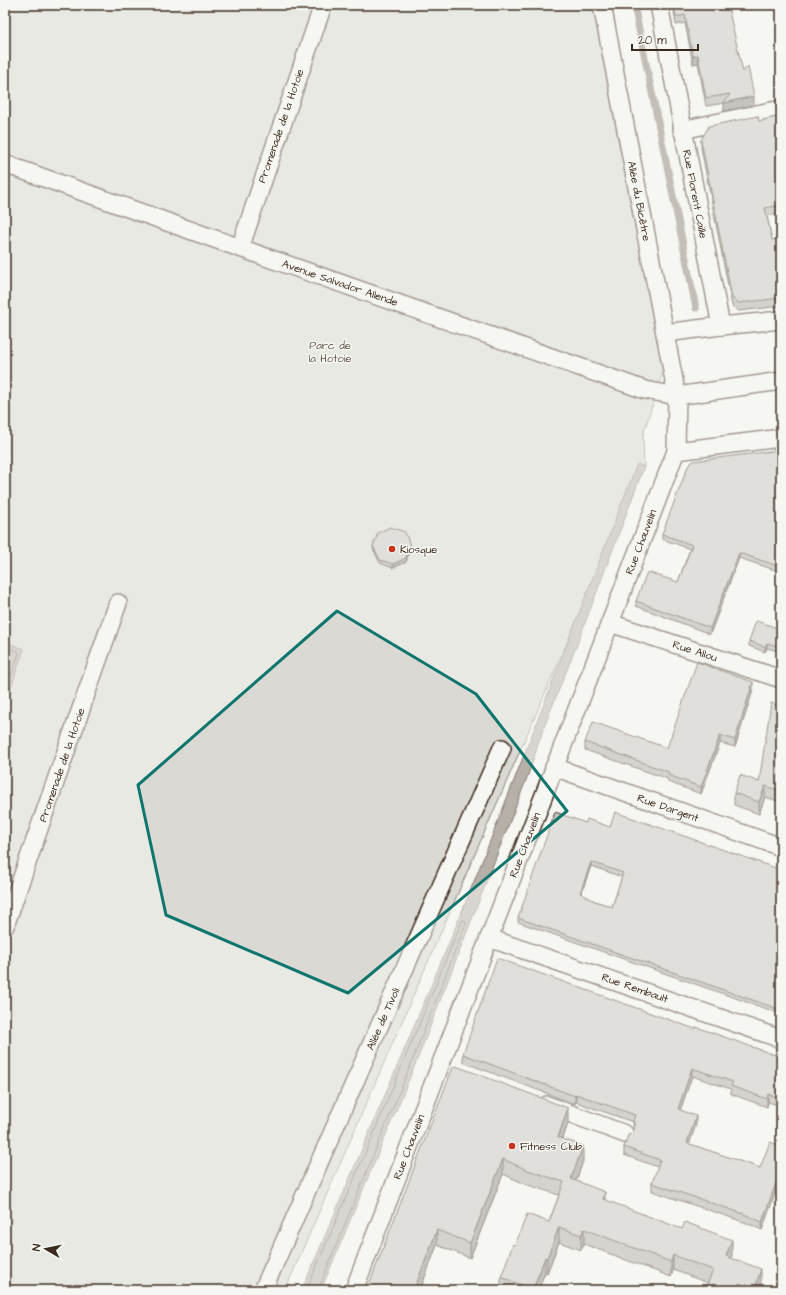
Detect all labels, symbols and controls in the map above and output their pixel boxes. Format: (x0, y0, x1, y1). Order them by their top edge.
scale bar (632, 26, 698, 52)
text: 20 m (638, 32, 667, 49)
street label: Promenade de la Hotoie (254, 67, 308, 185)
street label: Rue Florent Caille (679, 148, 711, 240)
street label: Allée du Bicêtre (624, 160, 654, 242)
street label: Avenue Salvador Allende (280, 256, 400, 310)
park label: Parc de la Hotoie (309, 338, 351, 366)
street label: Rue Chauvelin (622, 507, 660, 577)
place label: Kiosque (400, 542, 437, 557)
marker: Kiosque (387, 544, 397, 554)
street label: Rue Allou (671, 637, 720, 665)
street label: Promenade de la Hotoie (35, 706, 89, 824)
street label: Rue Dargent (635, 790, 701, 827)
street label: Rue Chauvelin (506, 810, 544, 880)
street label: Rue Rembault (600, 970, 671, 1007)
street label: Allée de Tivoli (363, 985, 404, 1052)
street label: Rue Chauvelin (390, 1112, 428, 1182)
place label: Fitness Club (520, 1139, 582, 1154)
marker: Fitness Club (507, 1141, 517, 1151)
north arrow (26, 1229, 66, 1269)
text: N (29, 1243, 45, 1252)

